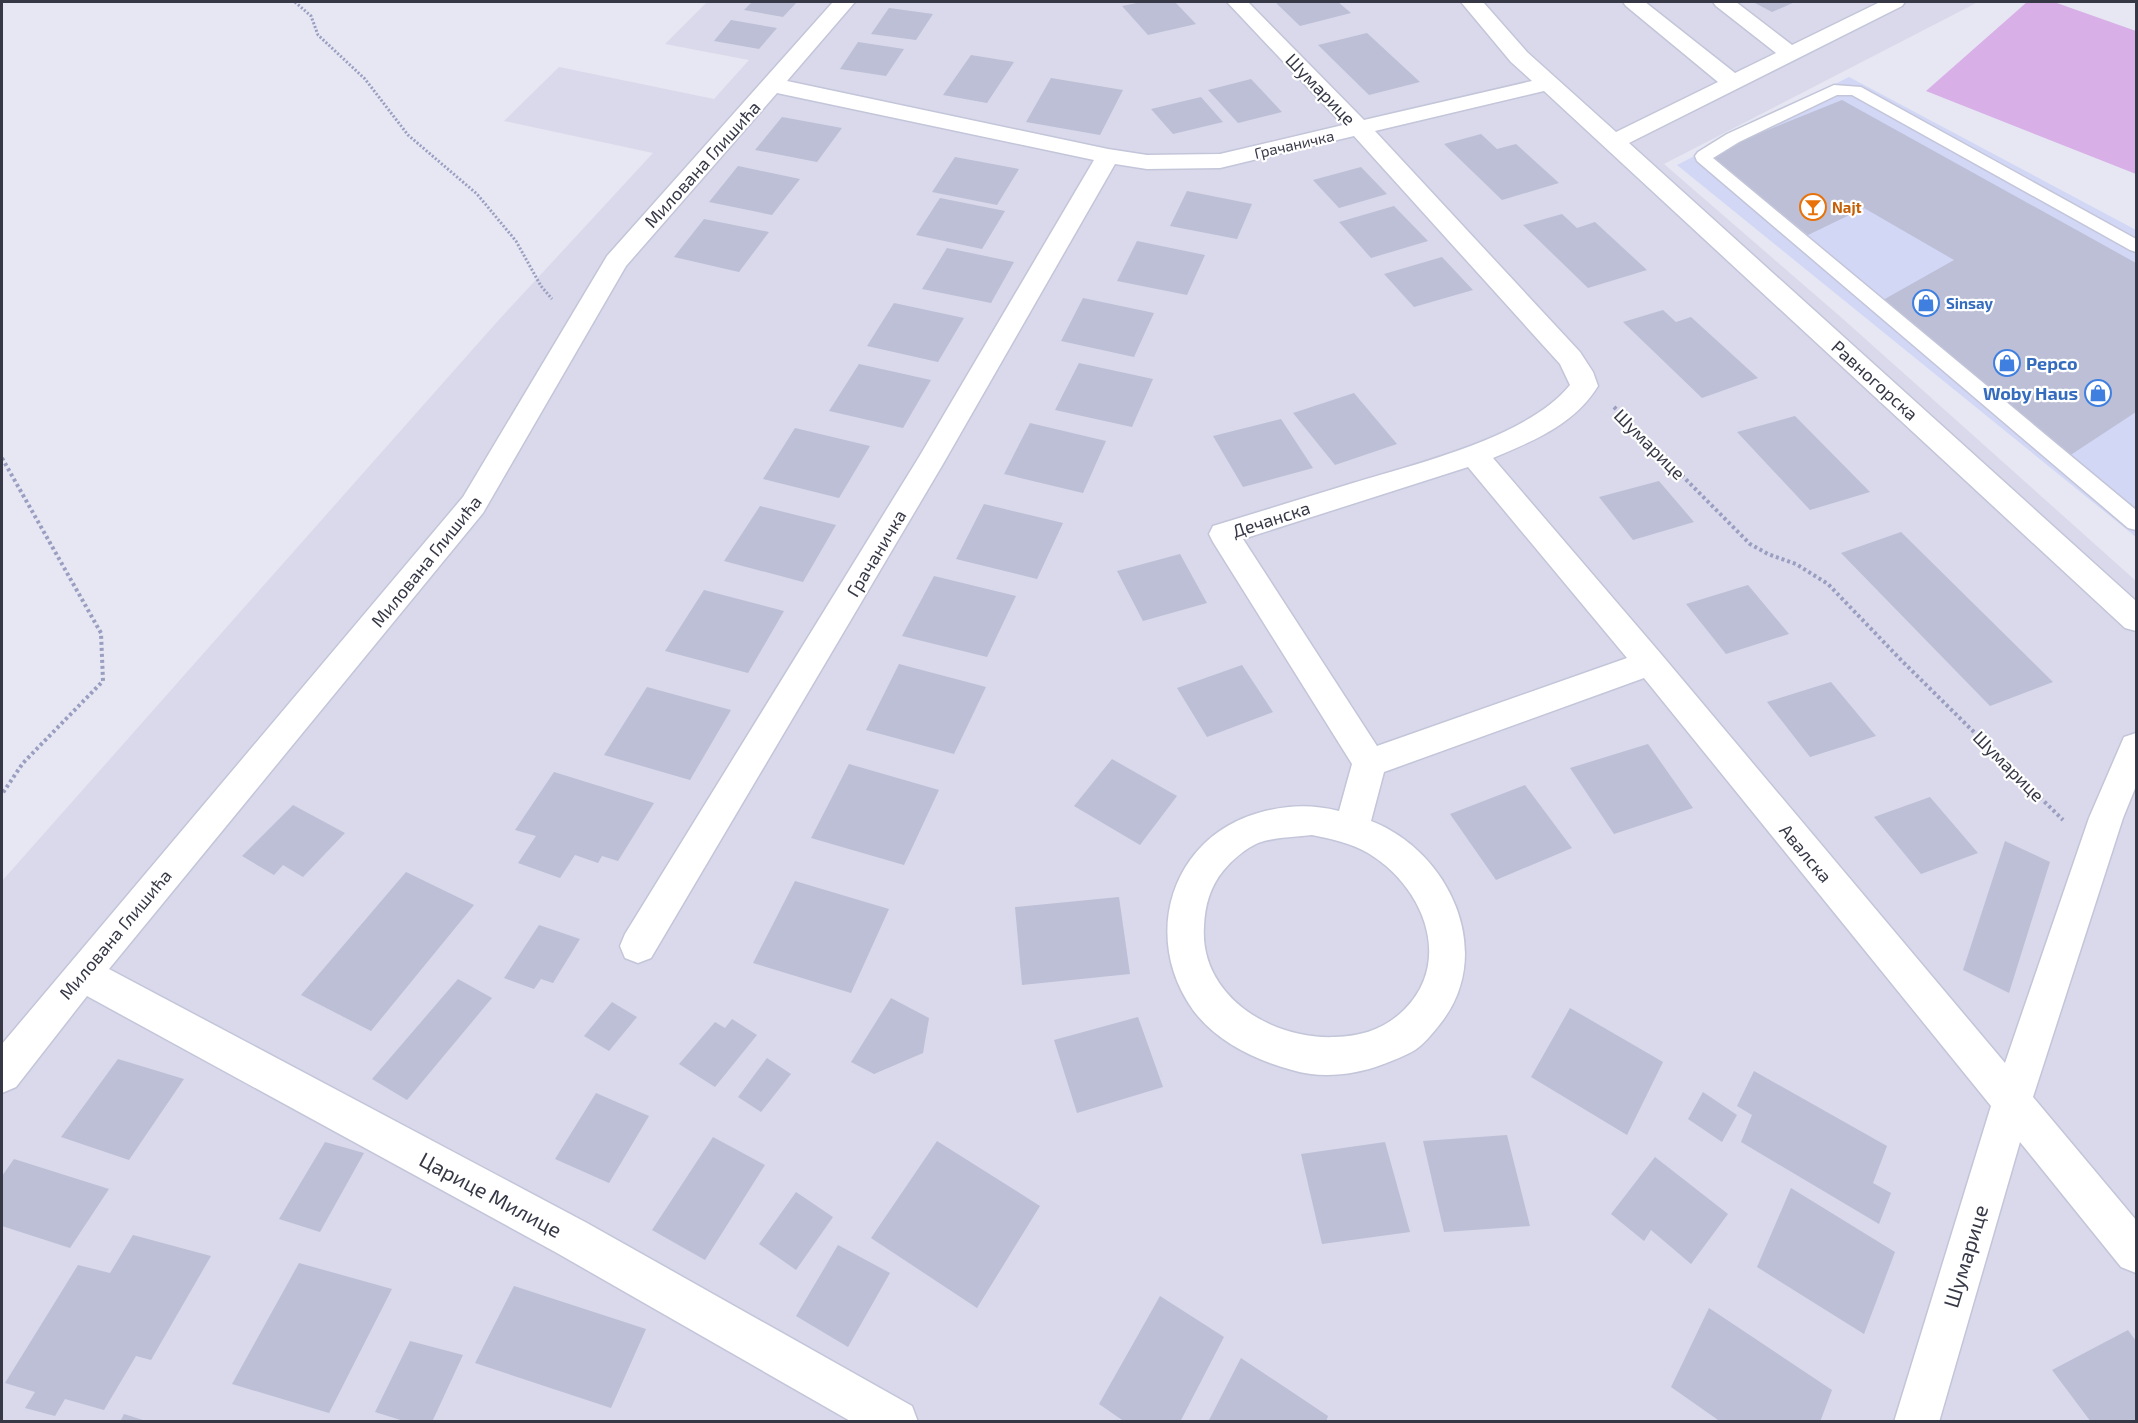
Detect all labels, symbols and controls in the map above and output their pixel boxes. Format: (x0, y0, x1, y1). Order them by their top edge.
street label: Шумарице (1281, 49, 1361, 129)
street label: Милована Глишића (639, 96, 765, 232)
street label: Грачаничка (1252, 126, 1336, 162)
bar icon: Najt (1798, 192, 1828, 222)
place label: Najt (1832, 198, 1862, 216)
shop icon: Sinsay (1911, 288, 1941, 318)
place label: Sinsay (1946, 294, 1993, 313)
street label: Равногорска (1827, 335, 1923, 425)
shop icon: Pepco (1992, 348, 2022, 378)
place label: Pepco (2026, 352, 2078, 374)
shop icon: Woby Haus (2083, 378, 2113, 408)
place label: Woby Haus (1983, 382, 2078, 404)
street label: Шумарице (1610, 404, 1690, 484)
street label: Милована Глишића (366, 491, 486, 631)
street label: Дечанска (1229, 496, 1313, 542)
street label: Грачаничка (841, 505, 911, 601)
street label: Шумарице (1969, 726, 2049, 806)
street label: Авалска (1775, 819, 1837, 887)
street label: Милована Глишића (54, 864, 176, 1004)
street label: Царице Милице (416, 1146, 566, 1242)
street label: Шумарице (1938, 1202, 1993, 1311)

